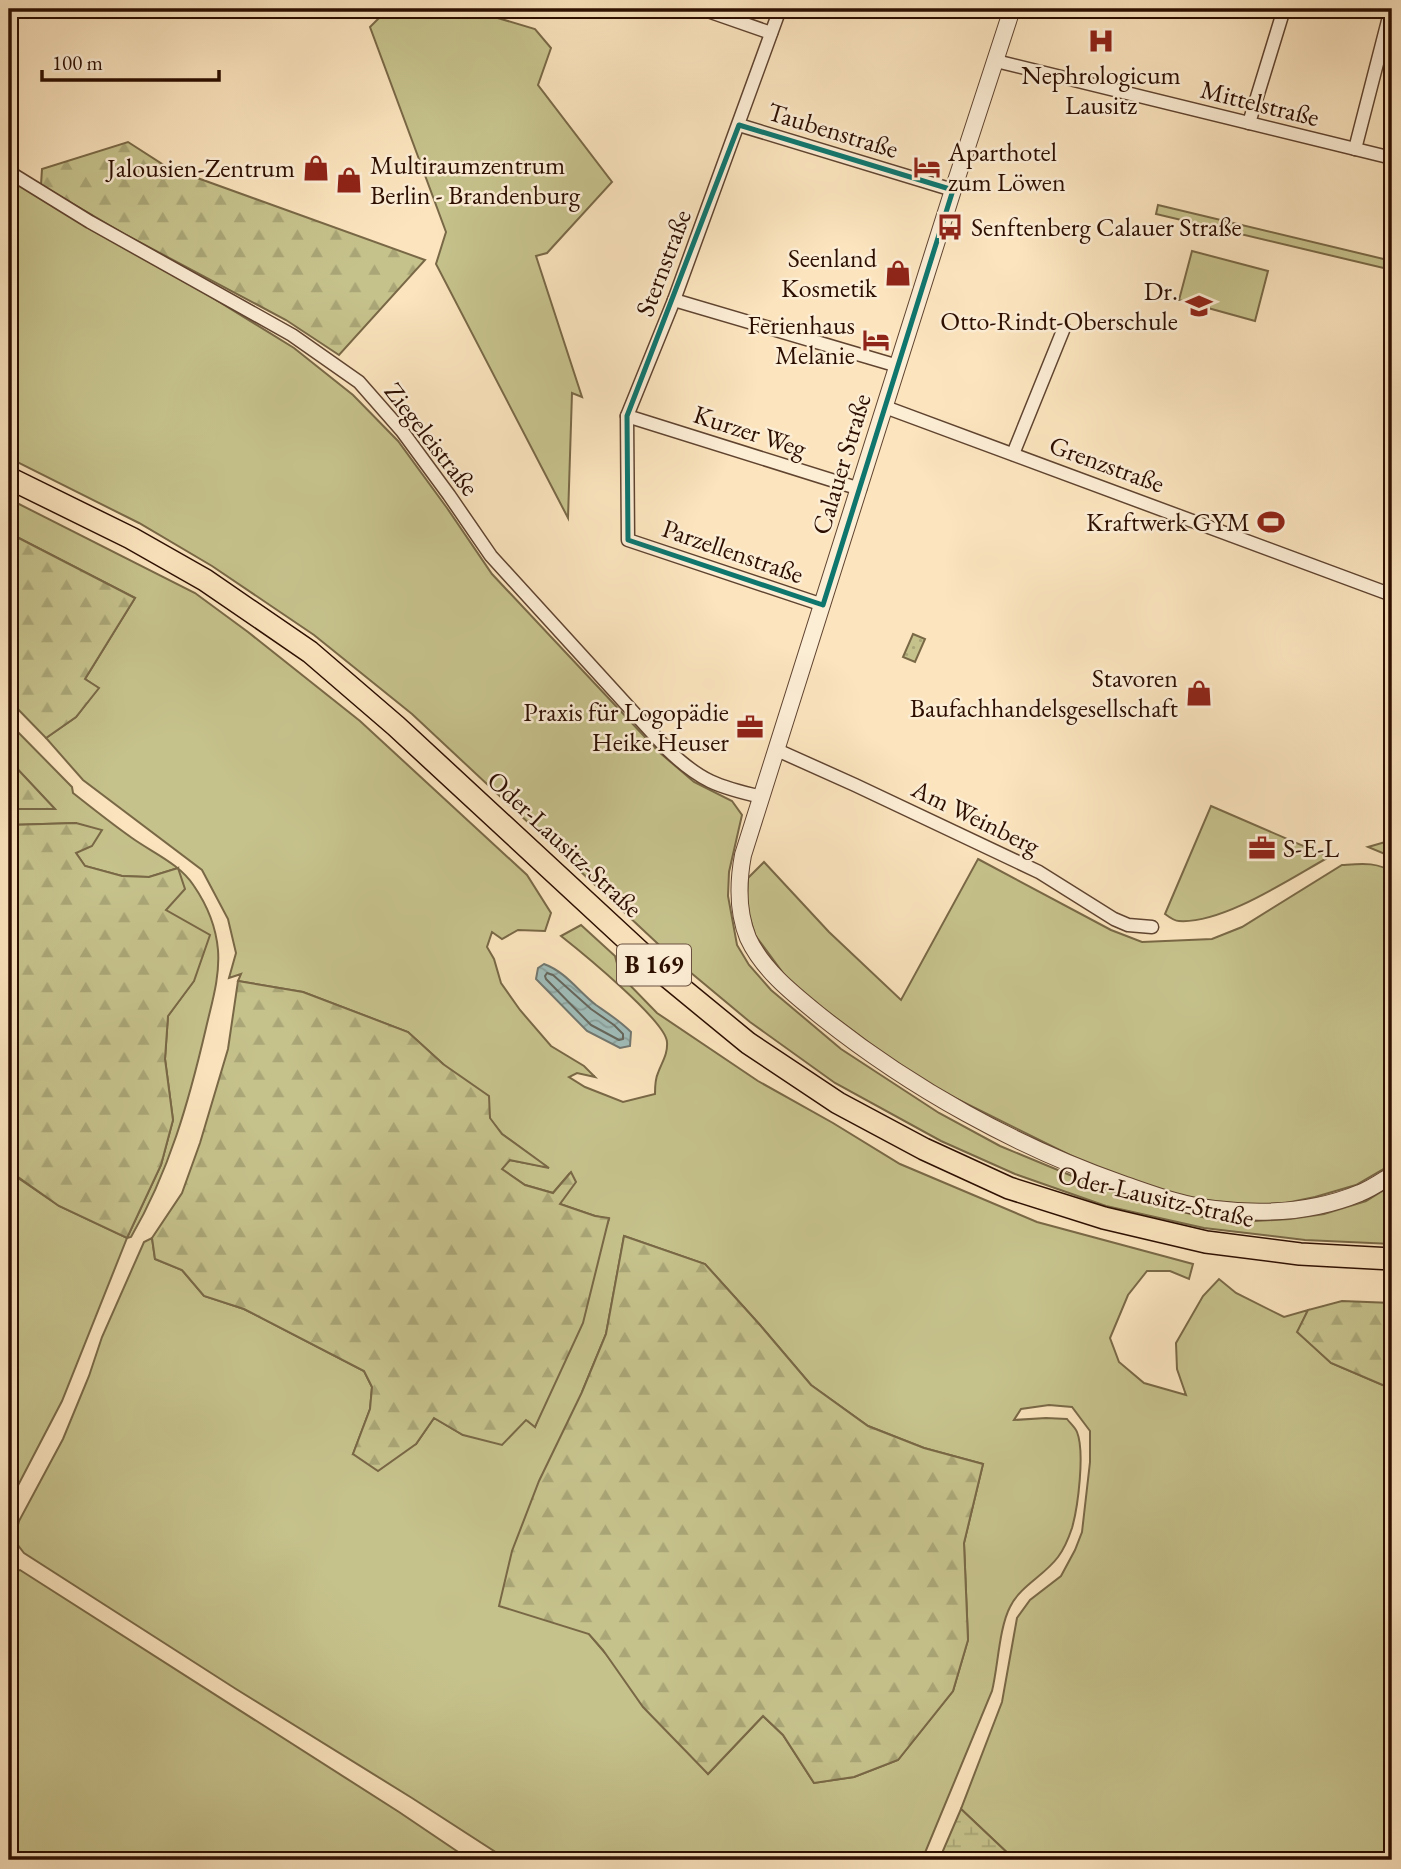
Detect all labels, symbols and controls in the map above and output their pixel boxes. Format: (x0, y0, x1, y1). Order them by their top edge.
hospital icon: Nephrologicum Lausitz (1086, 26, 1116, 56)
scale bar (42, 38, 219, 82)
text: 100 m (52, 49, 103, 76)
place label: Nephrologicum Lausitz (1021, 58, 1181, 122)
street label: Mittelstraße (1197, 72, 1323, 134)
street label: Taubenstraße (764, 94, 902, 166)
place label: Aparthotel zum Löwen (947, 135, 1066, 199)
place label: Multiraumzentrum Berlin - Brandenburg (370, 148, 581, 212)
place label: Jalousien-Zentrum (105, 151, 295, 185)
hotel icon: Aparthotel zum Löwen (912, 152, 942, 182)
shop icon: Jalousien-Zentrum (301, 153, 331, 183)
shop icon: Multiraumzentrum Berlin - Brandenburg (334, 165, 364, 195)
street label: Sternstraße (627, 205, 699, 321)
place label: Senftenberg Calauer Straße (971, 210, 1242, 244)
bus stop icon: Senftenberg Calauer Straße (935, 212, 965, 242)
place label: Seenland Kosmetik (781, 241, 878, 305)
shop icon: Seenland Kosmetik (883, 258, 913, 288)
place label: Dr. Otto-Rindt-Oberschule (940, 274, 1178, 338)
school or university icon: Dr. Otto-Rindt-Oberschule (1184, 291, 1214, 321)
place label: Ferienhaus Melanie (748, 308, 855, 372)
hotel icon: Ferienhaus Melanie (861, 325, 891, 355)
street label: Ziegeleistraße (377, 375, 487, 503)
street label: Calauer Straße (803, 389, 879, 539)
street label: Kurzer Weg (689, 397, 811, 465)
street label: Grenzstraße (1045, 427, 1169, 501)
place label: Kraftwerk GYM (1086, 505, 1250, 539)
sports icon: Kraftwerk GYM (1256, 507, 1286, 537)
street label: Parzellenstraße (658, 511, 808, 591)
place label: Stavoren Baufachhandelsgesellschaft (910, 661, 1178, 725)
shop icon: Stavoren Baufachhandelsgesellschaft (1184, 678, 1214, 708)
place label: Praxis für Logopädie Heike Heuser (523, 695, 729, 759)
office icon: Praxis für Logopädie Heike Heuser (735, 712, 765, 742)
street label: Oder-Lausitz-Straße (480, 763, 650, 925)
street label: Am Weinberg (905, 771, 1046, 863)
place label: S-E-L (1283, 831, 1339, 865)
office icon: S-E-L (1247, 833, 1277, 863)
road number: B 169 (617, 945, 691, 986)
street label: Oder-Lausitz-Straße (1054, 1157, 1258, 1235)

